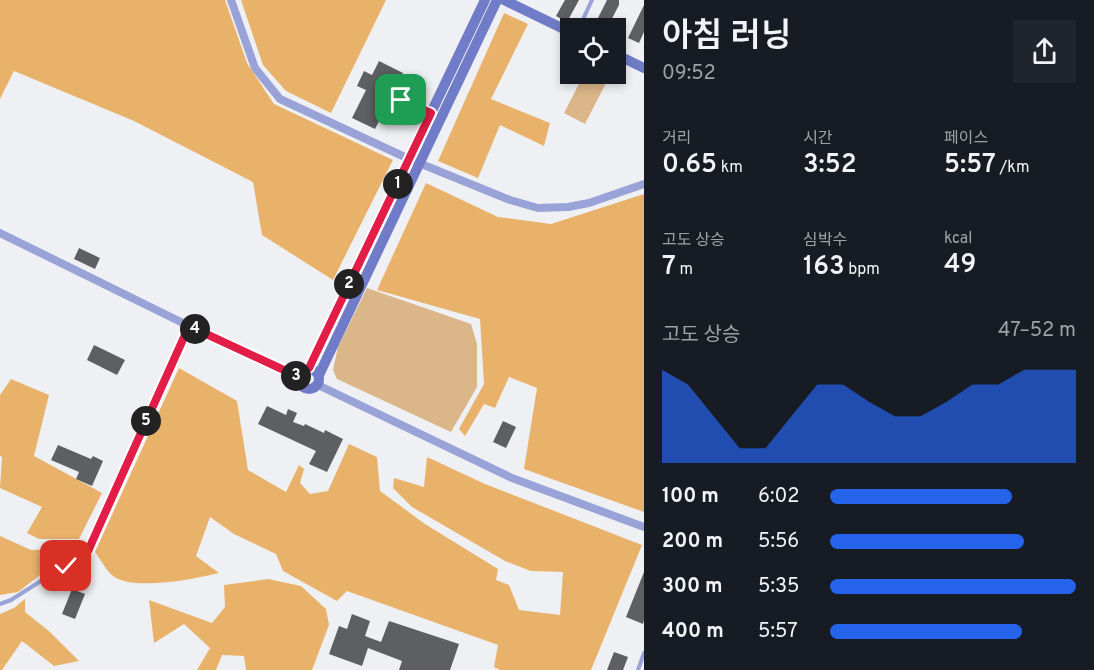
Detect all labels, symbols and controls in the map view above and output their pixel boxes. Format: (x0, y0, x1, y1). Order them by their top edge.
text: 아침 러닝 (662, 17, 792, 59)
map controls (560, 18, 626, 84)
button: locate (560, 18, 626, 84)
button: share (1013, 20, 1076, 83)
text: 09:52 (662, 61, 716, 87)
pin (375, 74, 426, 125)
icon: arrive (384, 83, 417, 116)
text: 거리 (662, 129, 691, 149)
text: 시간 (803, 129, 832, 149)
text: 페이스 (944, 129, 988, 149)
text: 0.65 (662, 149, 717, 182)
text: 3:52 (803, 149, 857, 182)
text: 5:57 (944, 149, 996, 182)
text: km (717, 158, 743, 178)
text: /km (996, 158, 1029, 178)
pin: 1 (383, 169, 413, 199)
text: 1 (395, 174, 401, 194)
text: kcal (944, 229, 972, 249)
text: 고도 상승 (662, 231, 725, 251)
text: 심박수 (803, 231, 847, 251)
text: 49 (944, 249, 976, 282)
text: 7 (662, 251, 676, 284)
text: 163 (803, 251, 845, 284)
text: m (676, 260, 693, 280)
text: bpm (845, 260, 880, 280)
pin: 2 (334, 269, 364, 299)
text: 2 (344, 274, 354, 294)
pin: 4 (180, 314, 210, 344)
text: 47–52 m (998, 318, 1076, 344)
text: 4 (190, 319, 200, 339)
text: 고도 상승 (662, 323, 740, 349)
pin: 3 (281, 361, 311, 391)
text: 3 (291, 366, 301, 386)
pin: 5 (131, 406, 161, 436)
text: 5 (141, 411, 151, 431)
text: 100 m (662, 484, 719, 510)
text: 6:02 (758, 484, 800, 510)
text: 200 m (662, 529, 723, 555)
text: 5:56 (758, 529, 799, 555)
pin (40, 540, 91, 591)
icon: check (49, 549, 82, 582)
text: 300 m (662, 574, 723, 600)
text: 5:35 (758, 574, 799, 600)
text: 400 m (662, 619, 724, 645)
text: 5:57 (758, 619, 798, 645)

